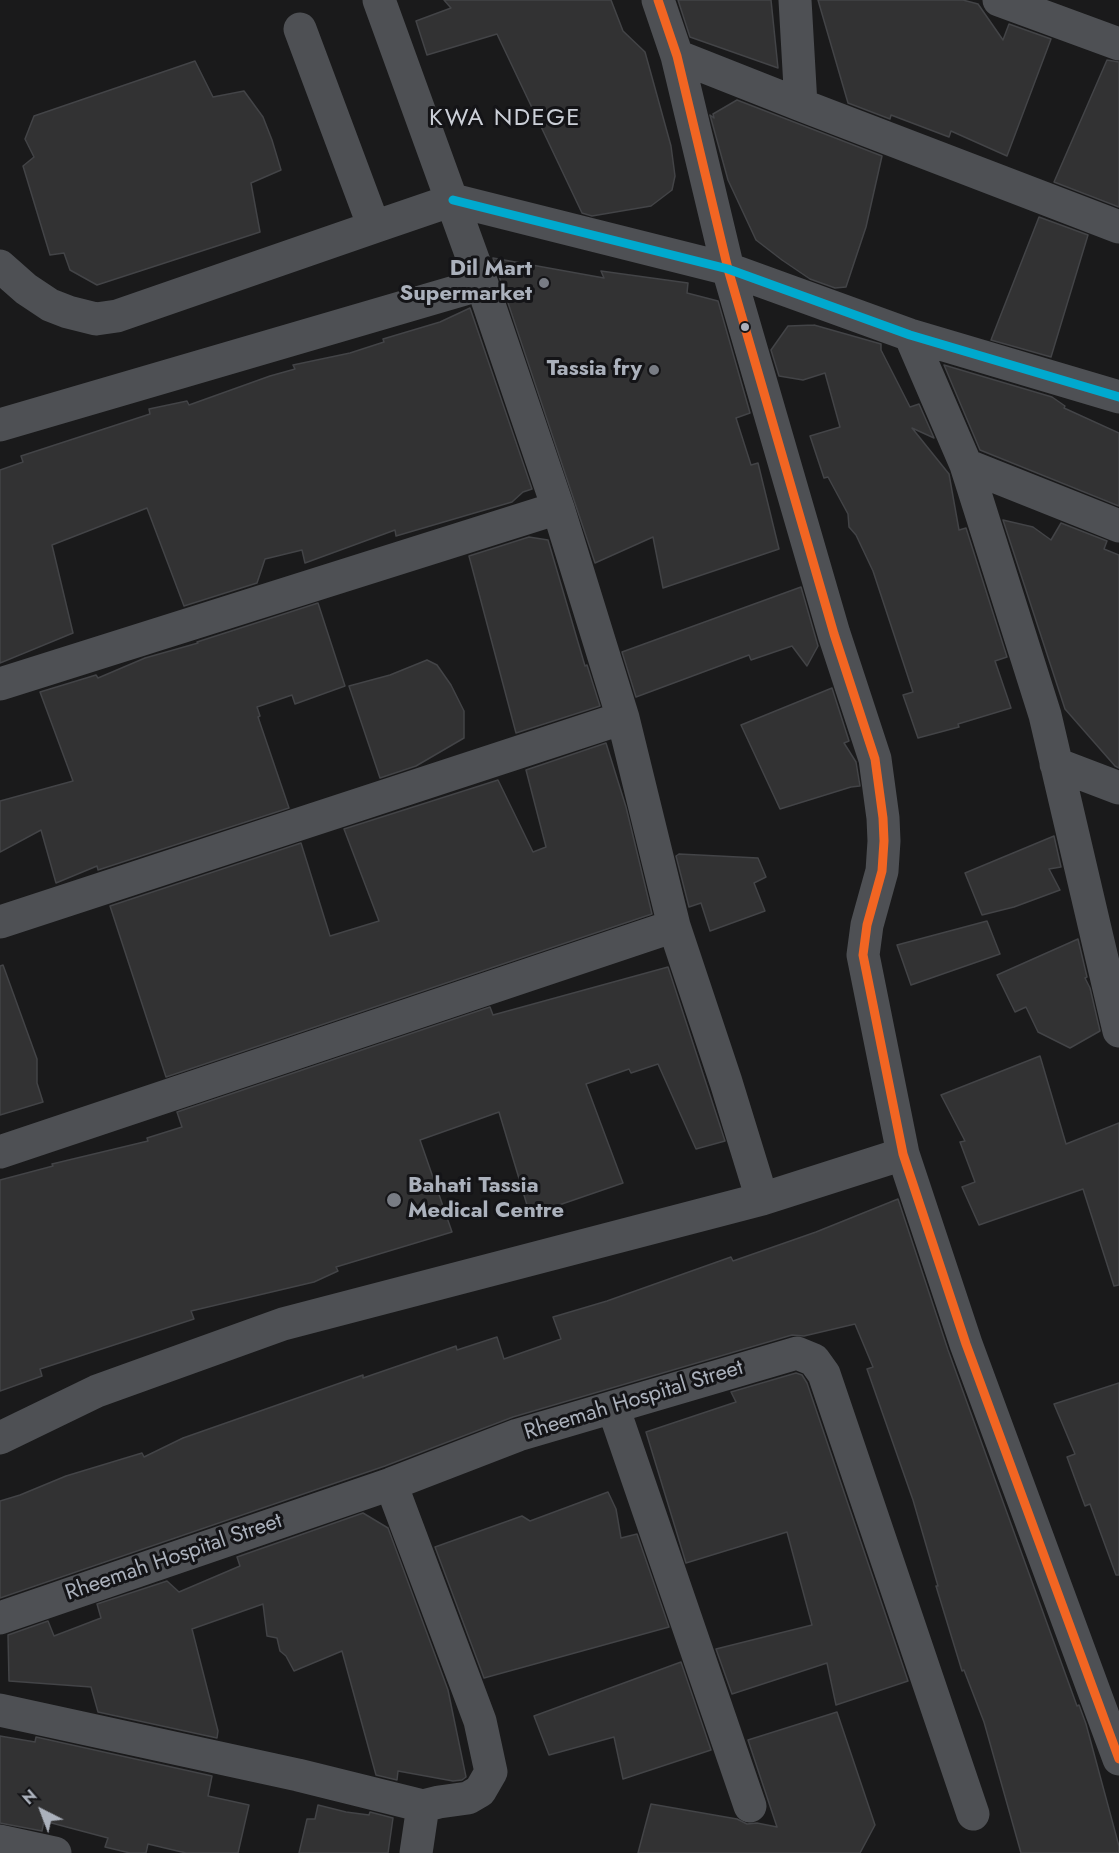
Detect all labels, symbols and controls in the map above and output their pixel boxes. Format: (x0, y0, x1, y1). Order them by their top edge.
district label: KWA NDEGE (429, 105, 581, 133)
place label: Dil Mart Supermarket (399, 257, 532, 308)
marker: Dil Mart Supermarket (537, 276, 551, 290)
unlabelled marker (739, 321, 751, 333)
place label: Tassia fry (547, 357, 642, 383)
marker: Tassia fry (647, 363, 661, 377)
place label: Bahati Tassia Medical Centre (408, 1174, 564, 1226)
marker: Bahati Tassia Medical Centre (385, 1191, 403, 1209)
street label: Rheemah Hospital Street (521, 1355, 747, 1447)
street label: Rheemah Hospital Street (62, 1509, 286, 1607)
north arrow (12, 1781, 72, 1841)
text: N (17, 1784, 42, 1810)

